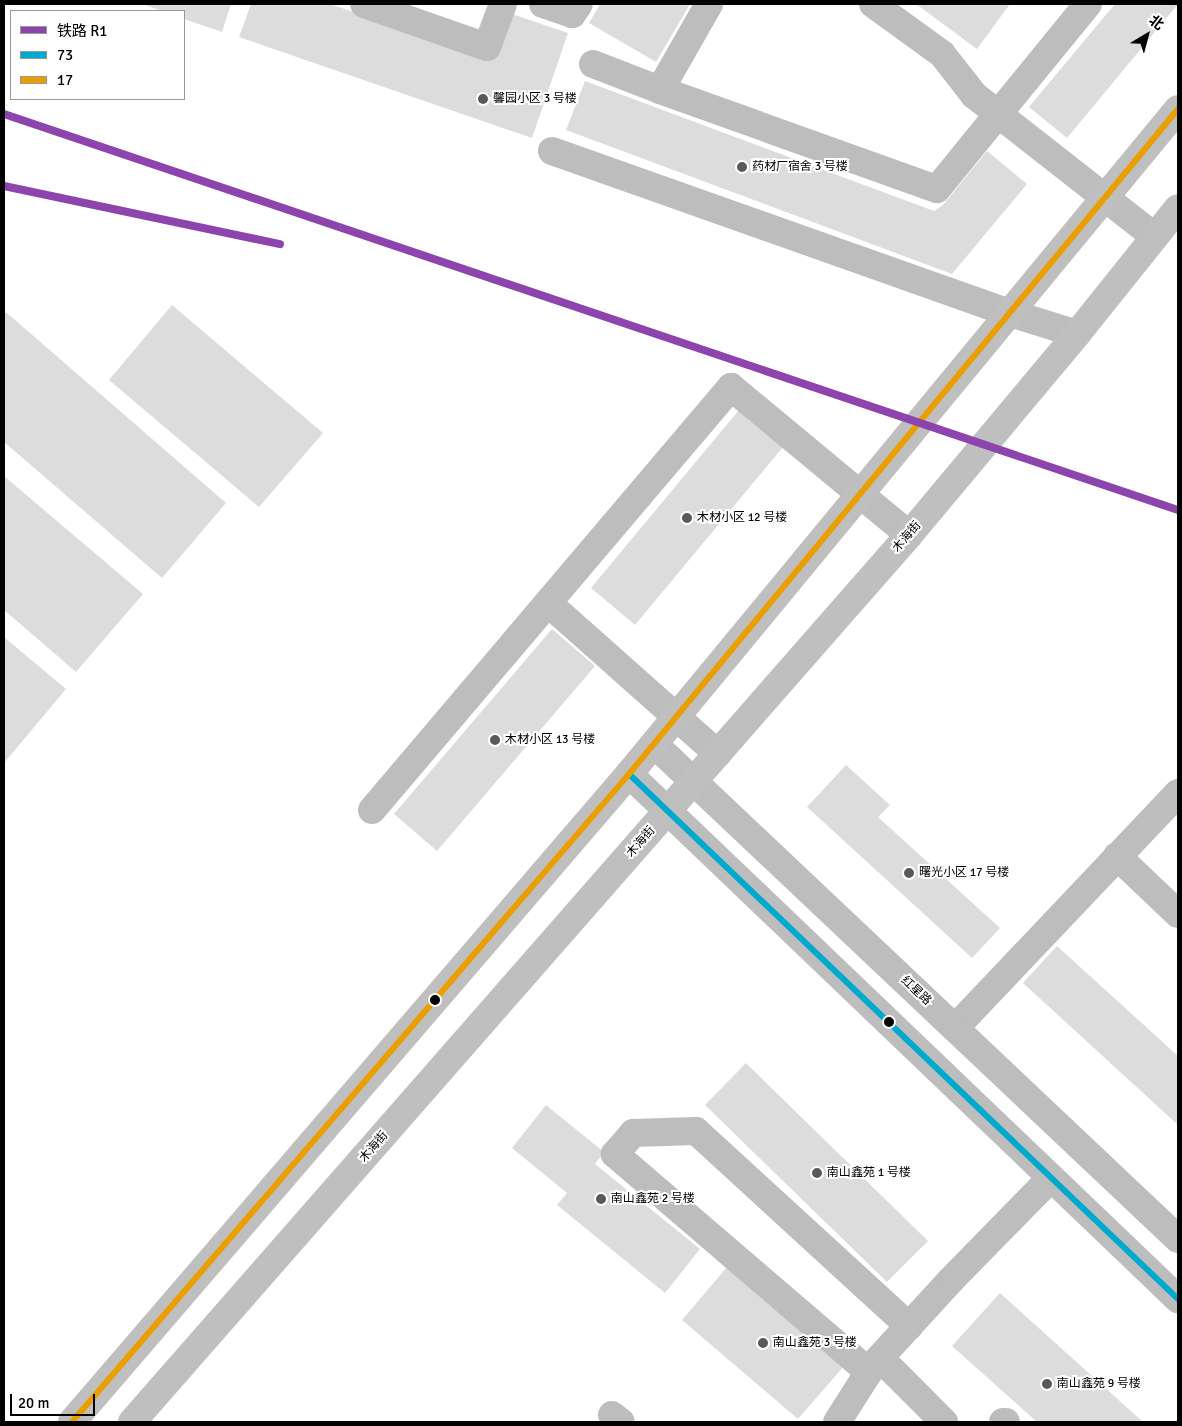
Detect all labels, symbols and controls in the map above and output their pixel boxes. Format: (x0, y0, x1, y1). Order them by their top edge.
legend (10, 10, 185, 100)
north arrow (1122, 10, 1172, 60)
text: 北 (1146, 12, 1167, 34)
text: 铁路 R1 (57, 22, 107, 40)
text: 73 (57, 46, 73, 64)
text: 17 (57, 71, 73, 89)
place label: 馨园小区 3 号楼 (493, 92, 577, 106)
marker: 馨园小区 3 号楼 (477, 93, 489, 105)
place label: 药材厂宿舍 3 号楼 (752, 160, 848, 174)
marker: 药材厂宿舍 3 号楼 (736, 161, 748, 173)
place label: 木材小区 12 号楼 (697, 511, 787, 525)
marker: 木材小区 12 号楼 (681, 512, 693, 524)
street label: 木海街 (890, 519, 924, 555)
place label: 木材小区 13 号楼 (505, 733, 595, 747)
marker: 木材小区 13 号楼 (489, 734, 501, 746)
street label: 木海街 (624, 824, 658, 860)
place label: 曙光小区 17 号楼 (919, 866, 1009, 880)
marker: 曙光小区 17 号楼 (903, 867, 915, 879)
street label: 红星路 (898, 973, 934, 1009)
unlabelled marker (430, 995, 440, 1005)
unlabelled marker (884, 1017, 894, 1027)
street label: 木海街 (357, 1129, 391, 1165)
place label: 南山鑫苑 1 号楼 (827, 1166, 911, 1180)
marker: 南山鑫苑 1 号楼 (811, 1167, 823, 1179)
place label: 南山鑫苑 2 号楼 (611, 1192, 695, 1206)
marker: 南山鑫苑 2 号楼 (595, 1193, 607, 1205)
place label: 南山鑫苑 3 号楼 (773, 1336, 857, 1350)
marker: 南山鑫苑 3 号楼 (757, 1337, 769, 1349)
place label: 南山鑫苑 9 号楼 (1057, 1377, 1141, 1391)
marker: 南山鑫苑 9 号楼 (1041, 1378, 1053, 1390)
scale bar (12, 1384, 98, 1416)
text: 20 m (18, 1394, 49, 1412)

